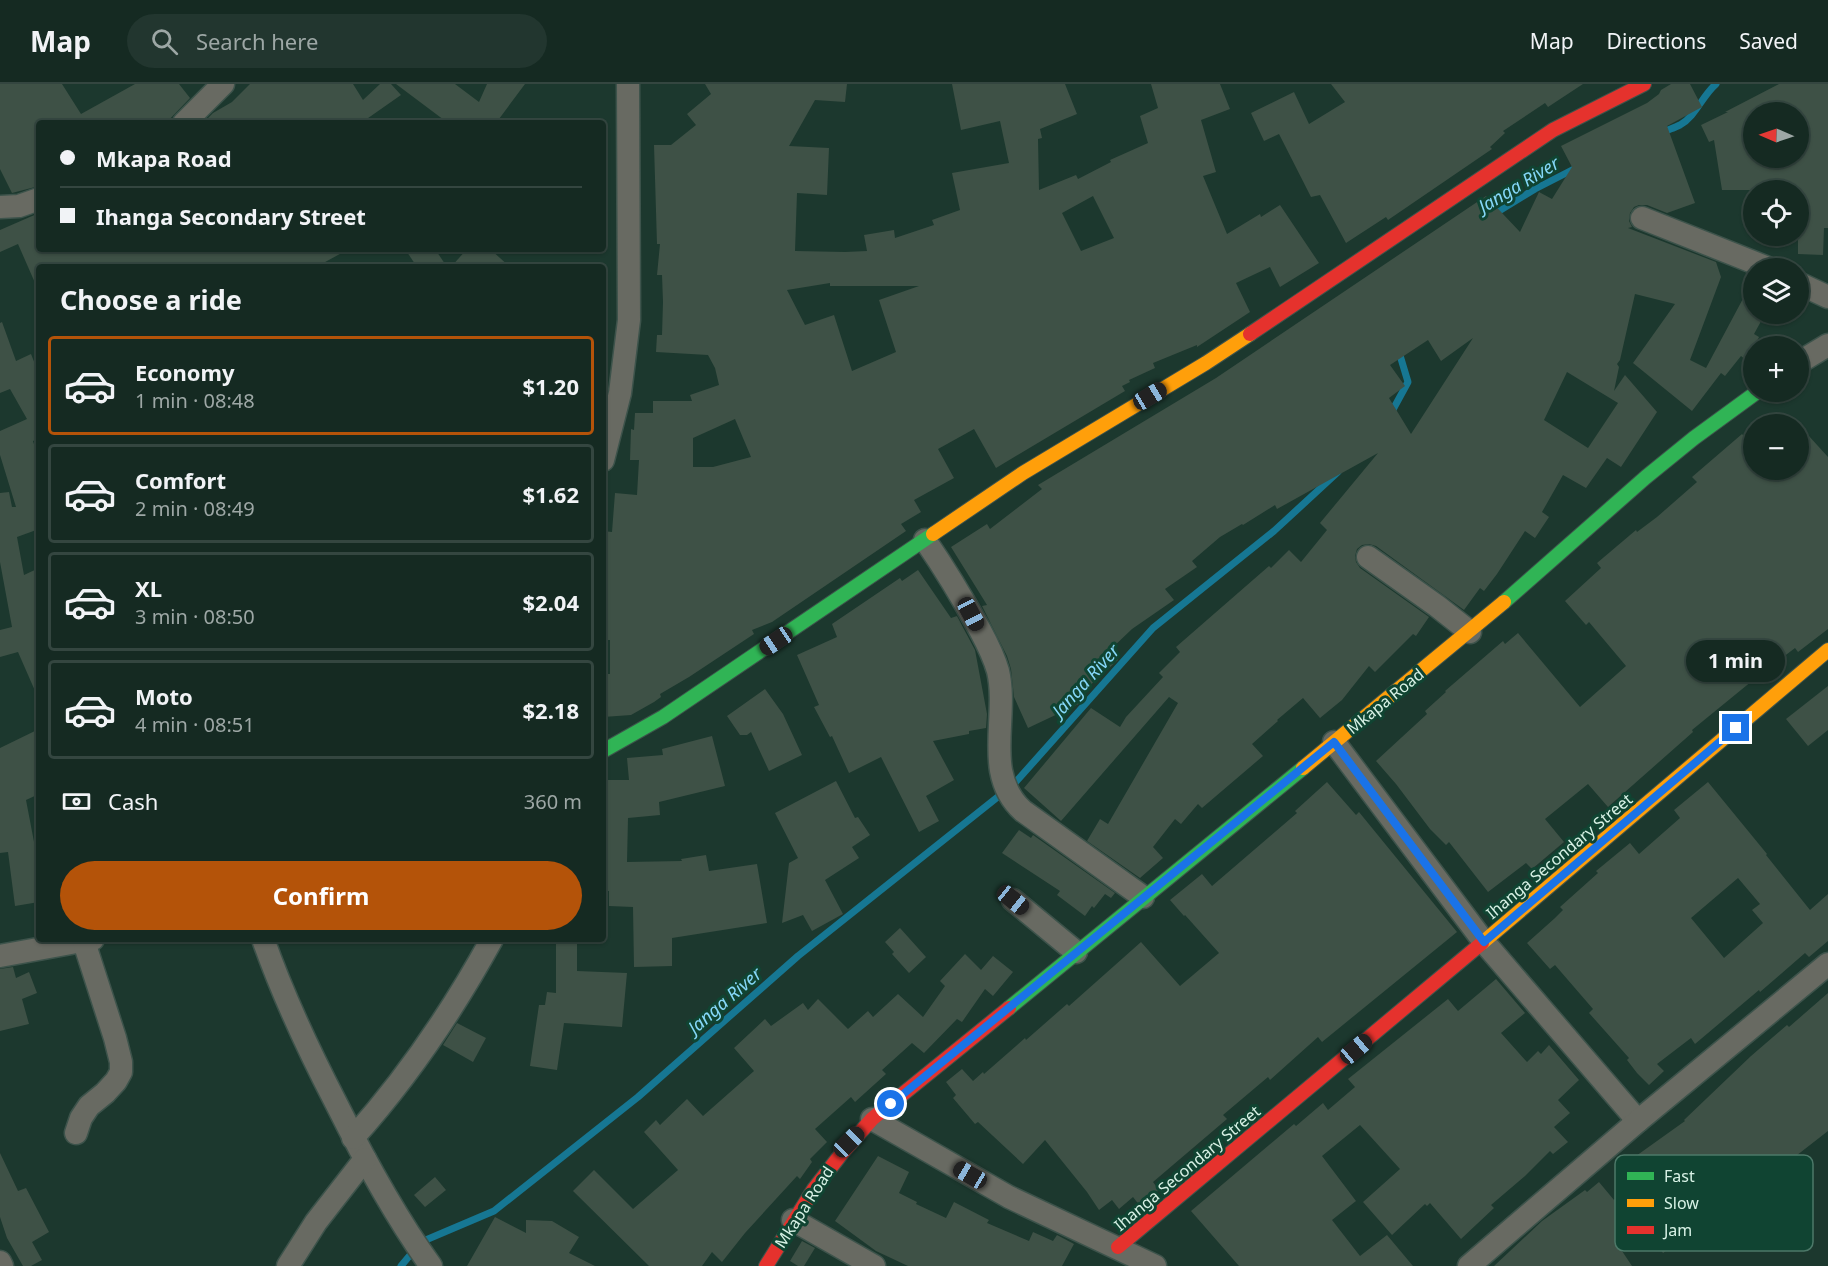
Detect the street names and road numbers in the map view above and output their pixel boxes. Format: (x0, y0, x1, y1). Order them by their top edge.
street label: Mkapa Road (1342, 663, 1428, 739)
street label: Ihanga Secondary Street (1481, 788, 1637, 924)
street label: Ihanga Secondary Street (1109, 1100, 1265, 1236)
street label: Mkapa Road (769, 1162, 839, 1252)

